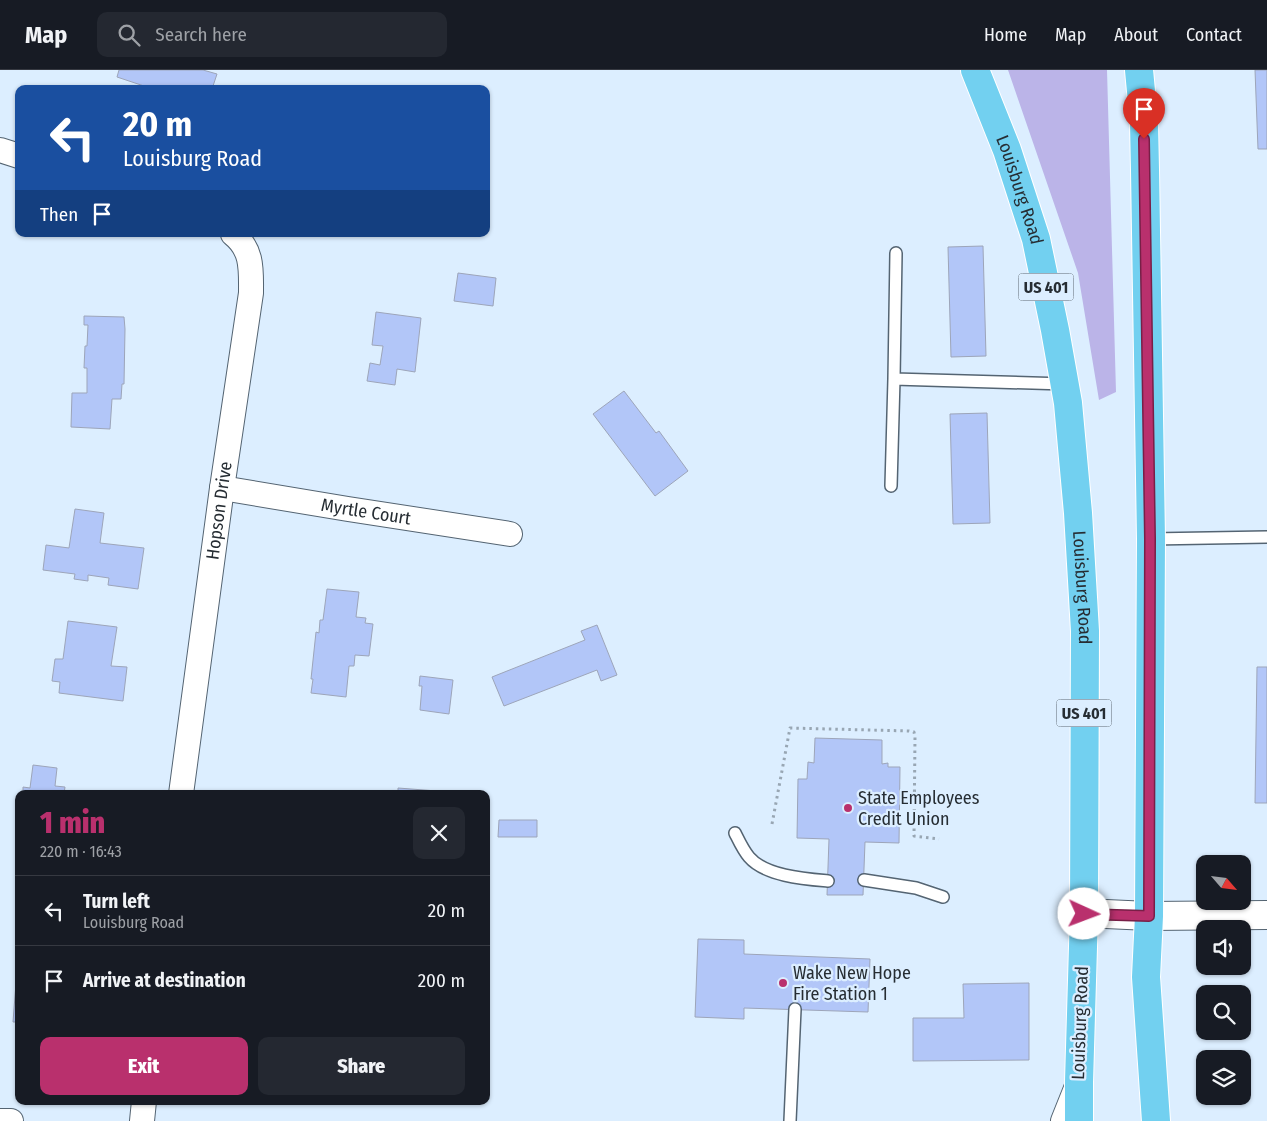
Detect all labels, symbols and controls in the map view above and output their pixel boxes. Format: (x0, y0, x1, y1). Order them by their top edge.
search box (97, 12, 447, 57)
text: Map (25, 21, 67, 49)
icon: search (115, 21, 143, 49)
text: Search here (155, 23, 247, 46)
text: Home (984, 24, 1027, 46)
text: Map (1055, 24, 1086, 46)
text: About (1114, 24, 1158, 46)
text: Contact (1186, 24, 1242, 46)
pin (1123, 88, 1165, 139)
icon: arrive (1130, 95, 1158, 123)
text: 20 m (123, 103, 192, 145)
icon: left (40, 105, 105, 170)
street label: Louisburg Road (991, 132, 1048, 246)
text: Louisburg Road (123, 145, 262, 172)
icon: arrive (88, 200, 116, 228)
text: Then (40, 203, 78, 226)
road number: US 401 (1018, 273, 1074, 300)
street label: Hopson Drive (202, 460, 237, 561)
street label: Myrtle Court (320, 494, 413, 530)
street label: Louisburg Road (1068, 530, 1096, 644)
road number: US 401 (1056, 700, 1112, 726)
place label: State Employees Credit Union (858, 787, 980, 830)
marker: State Employees Credit Union (842, 802, 854, 814)
text: 1 min (40, 805, 105, 841)
button: close (413, 807, 465, 859)
text: 220 m · 16:43 (40, 842, 122, 861)
north arrow (1196, 855, 1251, 910)
map controls (1196, 855, 1251, 1105)
position arrow (1057, 887, 1109, 939)
text: Turn left (83, 890, 150, 913)
icon: left (40, 897, 68, 925)
text: 20 m (428, 899, 465, 922)
text: Louisburg Road (83, 913, 184, 932)
button: sound (1196, 920, 1251, 975)
place label: Wake New Hope Fire Station 1 (793, 962, 911, 1005)
street label: Louisburg Road (1067, 966, 1093, 1080)
icon: arrive (40, 967, 68, 995)
text: Arrive at destination (83, 969, 246, 992)
text: 200 m (418, 969, 465, 992)
marker: Wake New Hope Fire Station 1 (777, 977, 789, 989)
button: search (1196, 985, 1251, 1040)
button: Exit (40, 1037, 248, 1095)
button: Share (258, 1037, 465, 1095)
button: layers (1196, 1050, 1251, 1105)

